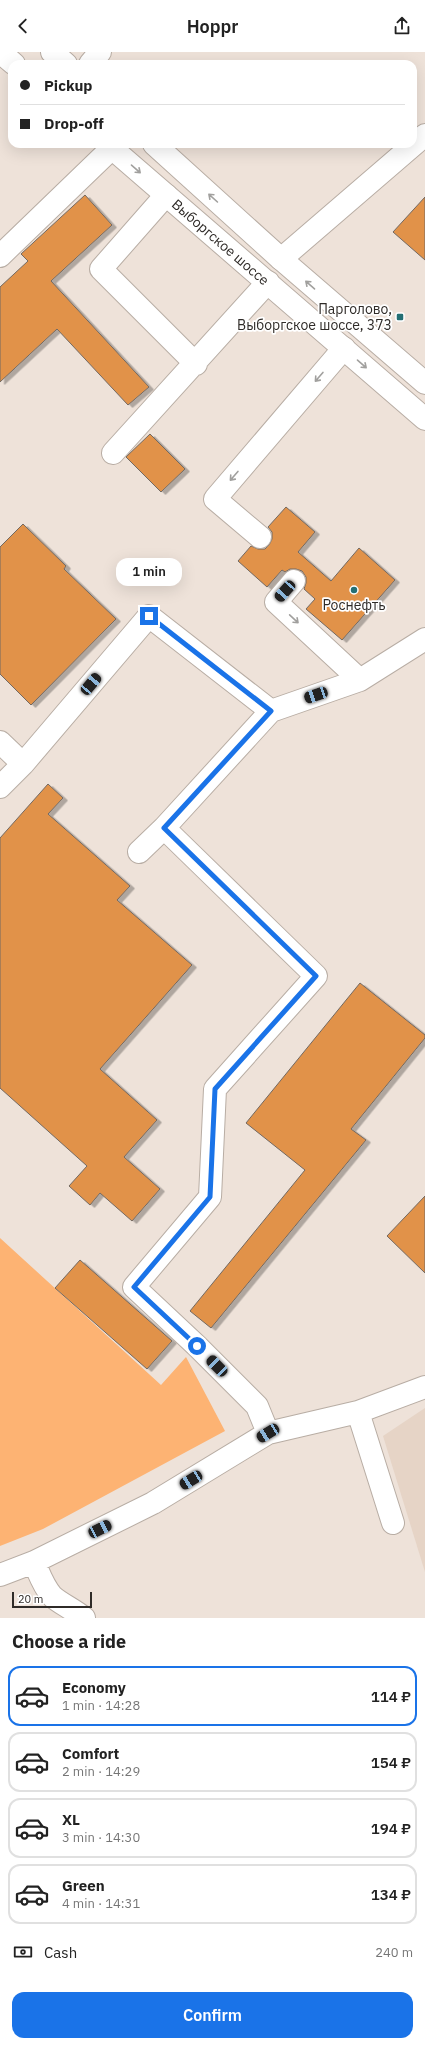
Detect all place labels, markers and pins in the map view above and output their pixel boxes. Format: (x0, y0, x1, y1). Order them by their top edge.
place label: Парголово, Выборгское шоссе, 373 (237, 300, 392, 334)
marker: Парголово, Выборгское шоссе, 373 (395, 312, 405, 322)
marker: Роснефть (349, 585, 359, 595)
place label: Роснефть (322, 596, 386, 614)

